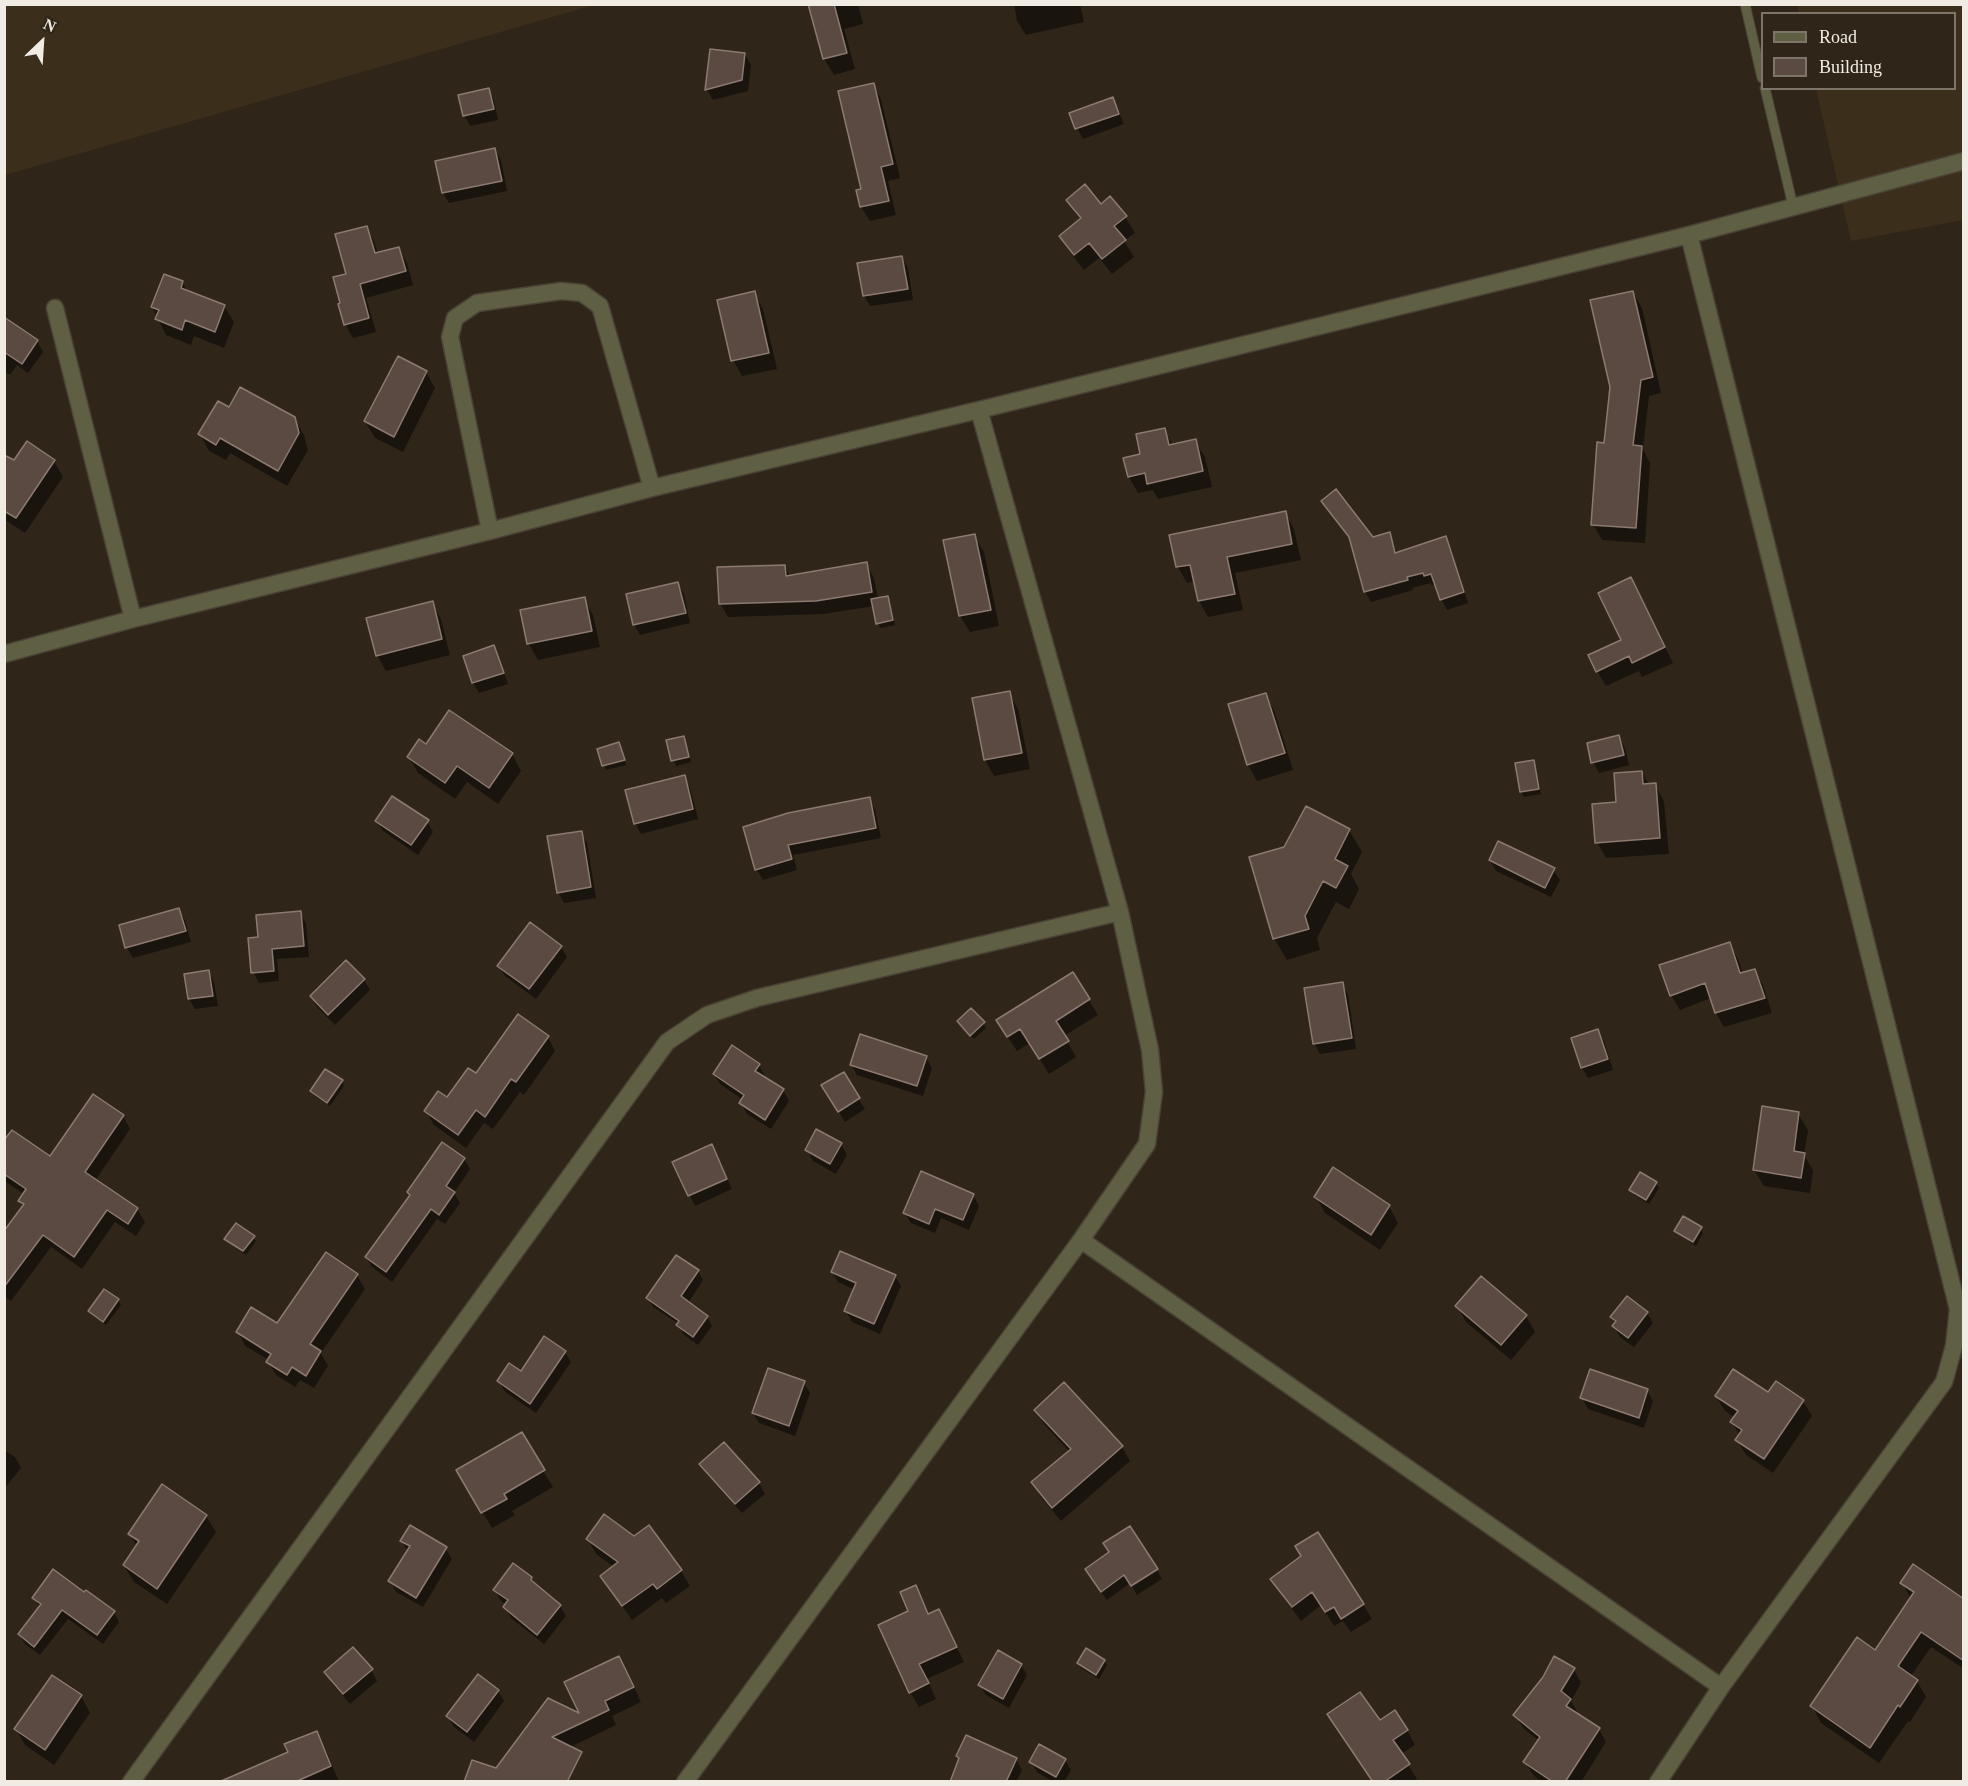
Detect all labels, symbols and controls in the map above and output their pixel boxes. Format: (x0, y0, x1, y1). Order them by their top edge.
north arrow (12, 12, 72, 72)
legend (1761, 12, 1956, 90)
text: N (41, 15, 59, 35)
text: Road (1819, 27, 1857, 47)
text: Building (1819, 57, 1882, 77)

